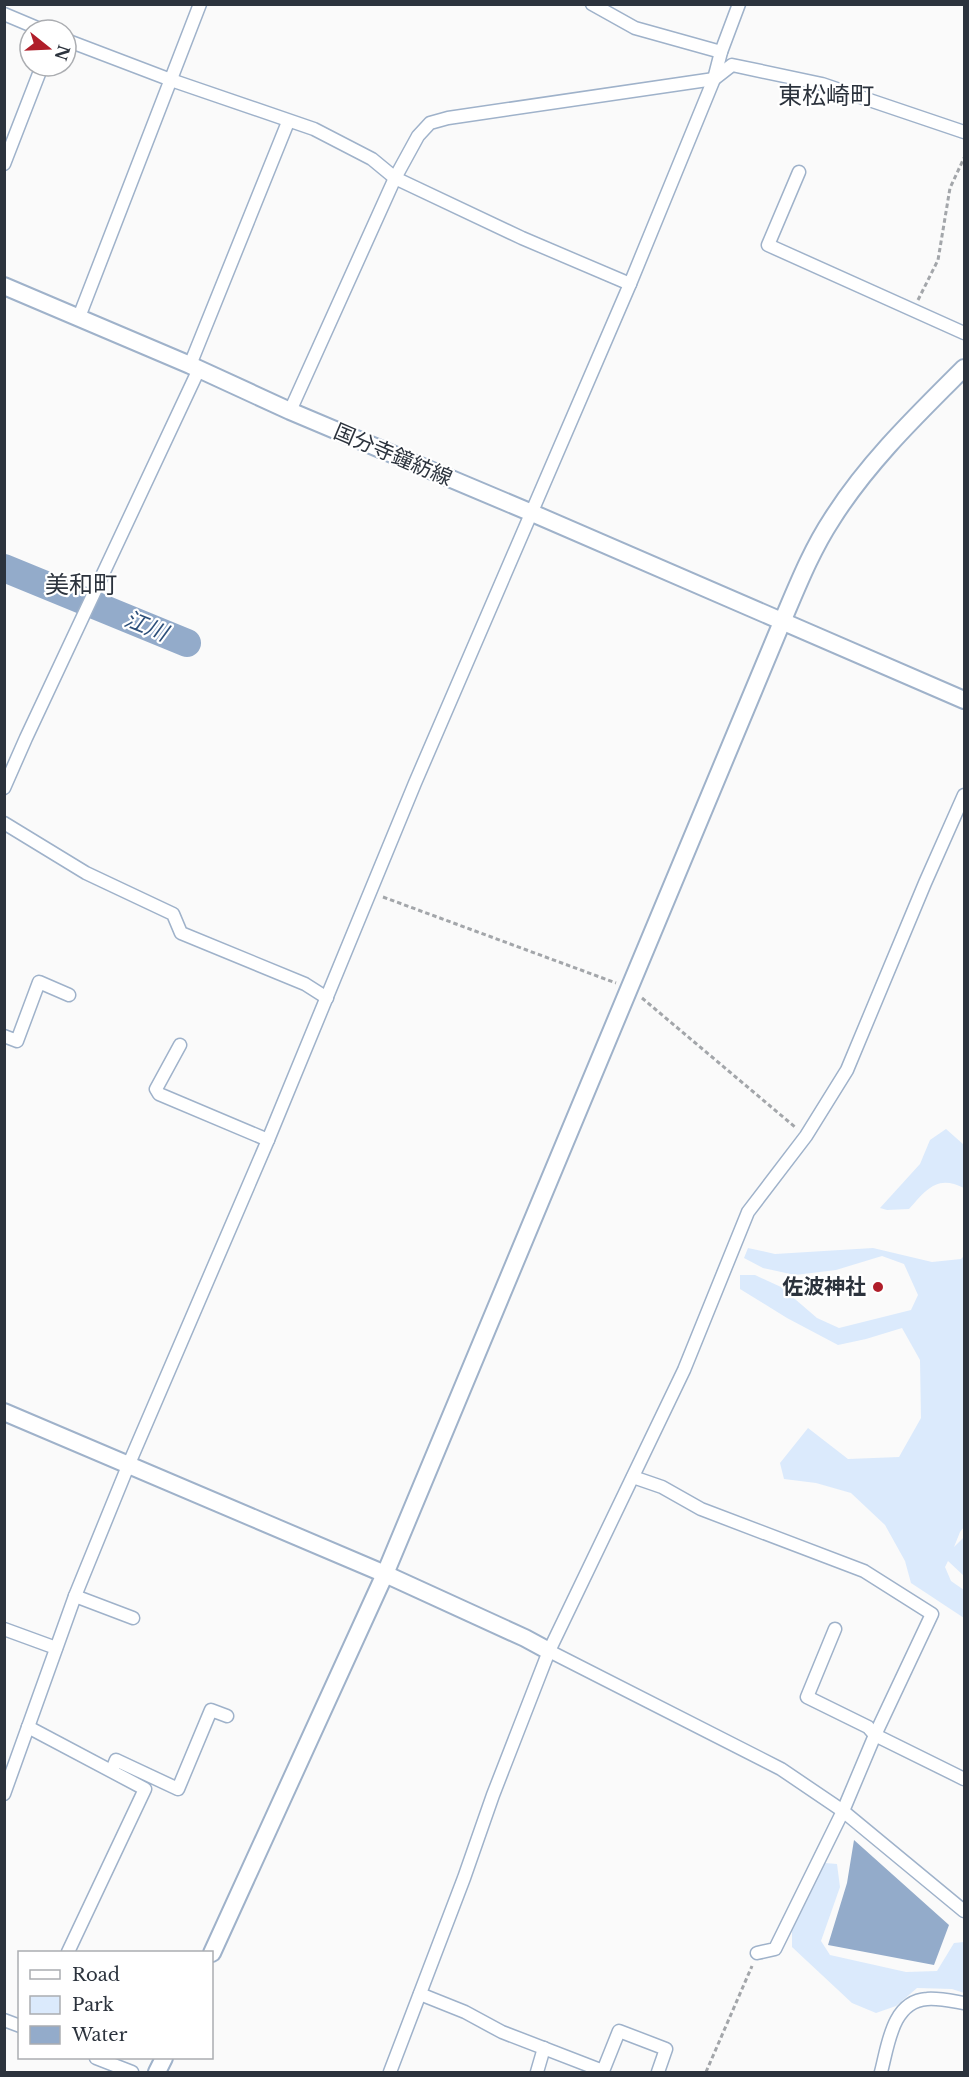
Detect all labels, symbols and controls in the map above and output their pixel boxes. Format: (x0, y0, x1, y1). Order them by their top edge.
north arrow (18, 18, 78, 78)
text: N (50, 42, 74, 63)
district label: 東松崎町 (778, 81, 874, 110)
street label: 国分寺鐘紡線 (330, 418, 456, 492)
district label: 美和町 (45, 570, 117, 599)
water label: 江川 (121, 605, 173, 648)
place label: 佐波神社 (782, 1274, 866, 1300)
marker: 佐波神社 (871, 1280, 885, 1294)
legend (18, 1951, 213, 2059)
text: Road (72, 1964, 120, 1986)
text: Park (72, 1994, 114, 2016)
text: Water (71, 2024, 128, 2046)

